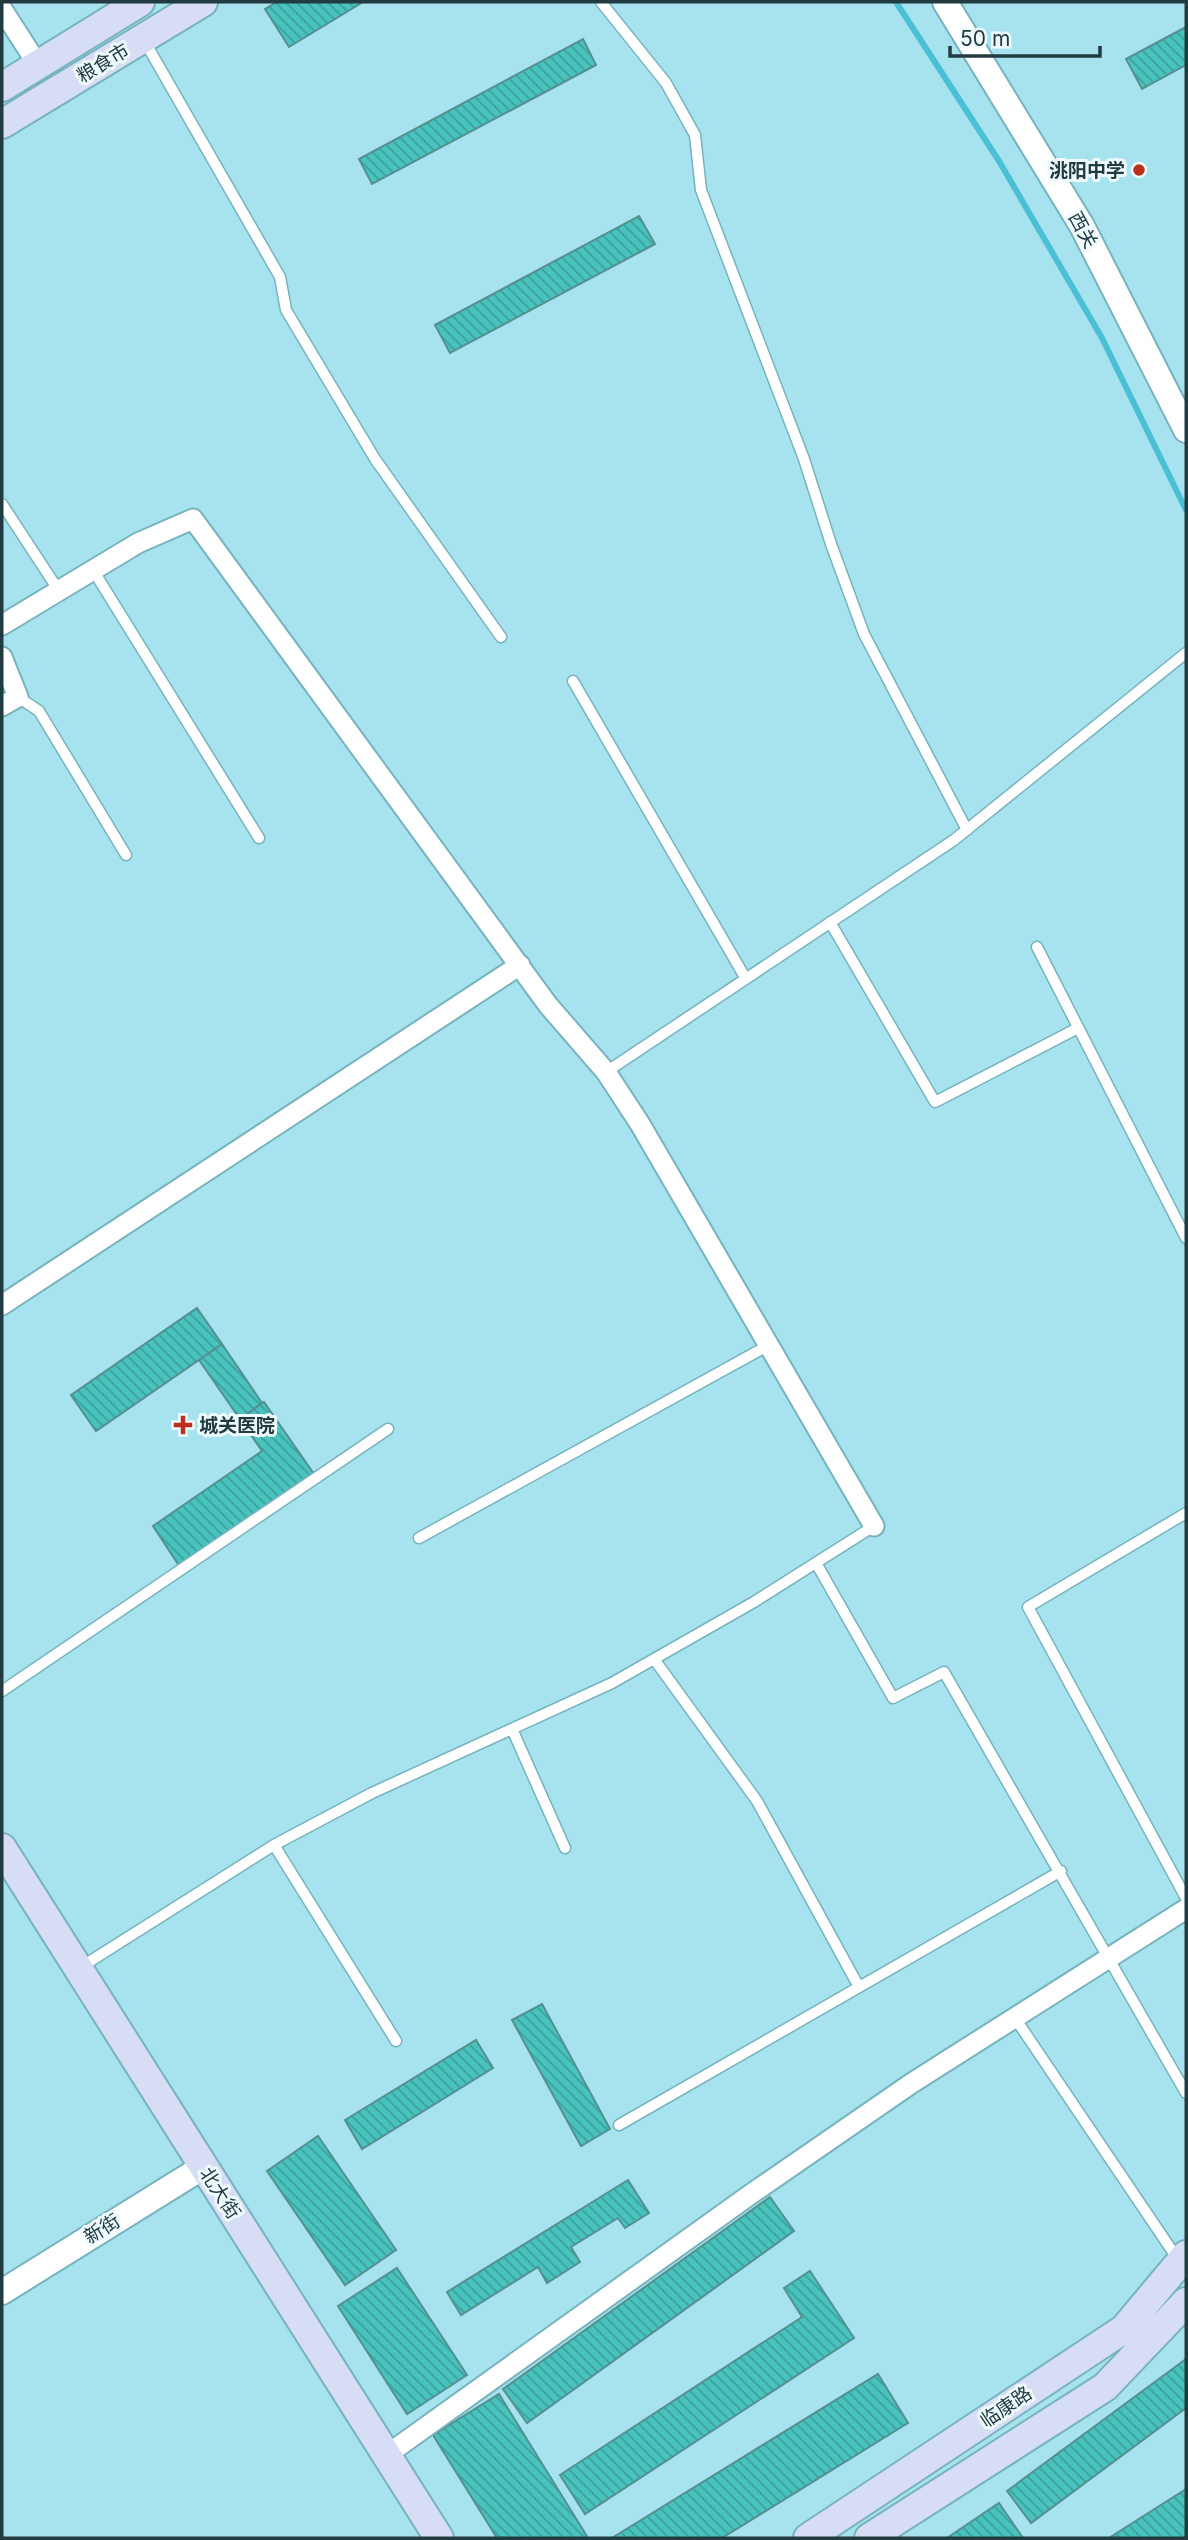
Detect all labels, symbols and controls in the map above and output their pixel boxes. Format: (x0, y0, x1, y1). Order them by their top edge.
scale bar (950, 14, 1100, 58)
text: 50 m (960, 26, 1010, 51)
street label: 粮食市 (73, 38, 133, 88)
place label: 洮阳中学 (1049, 159, 1125, 182)
marker: 洮阳中学 (1131, 162, 1147, 178)
street label: 西关 (1064, 208, 1102, 252)
place label: 城关医院 (199, 1414, 275, 1437)
marker: 城关医院 (173, 1415, 193, 1435)
street label: 北大街 (195, 2163, 245, 2223)
street label: 新街 (80, 2209, 124, 2249)
street label: 临康路 (976, 2382, 1036, 2432)

